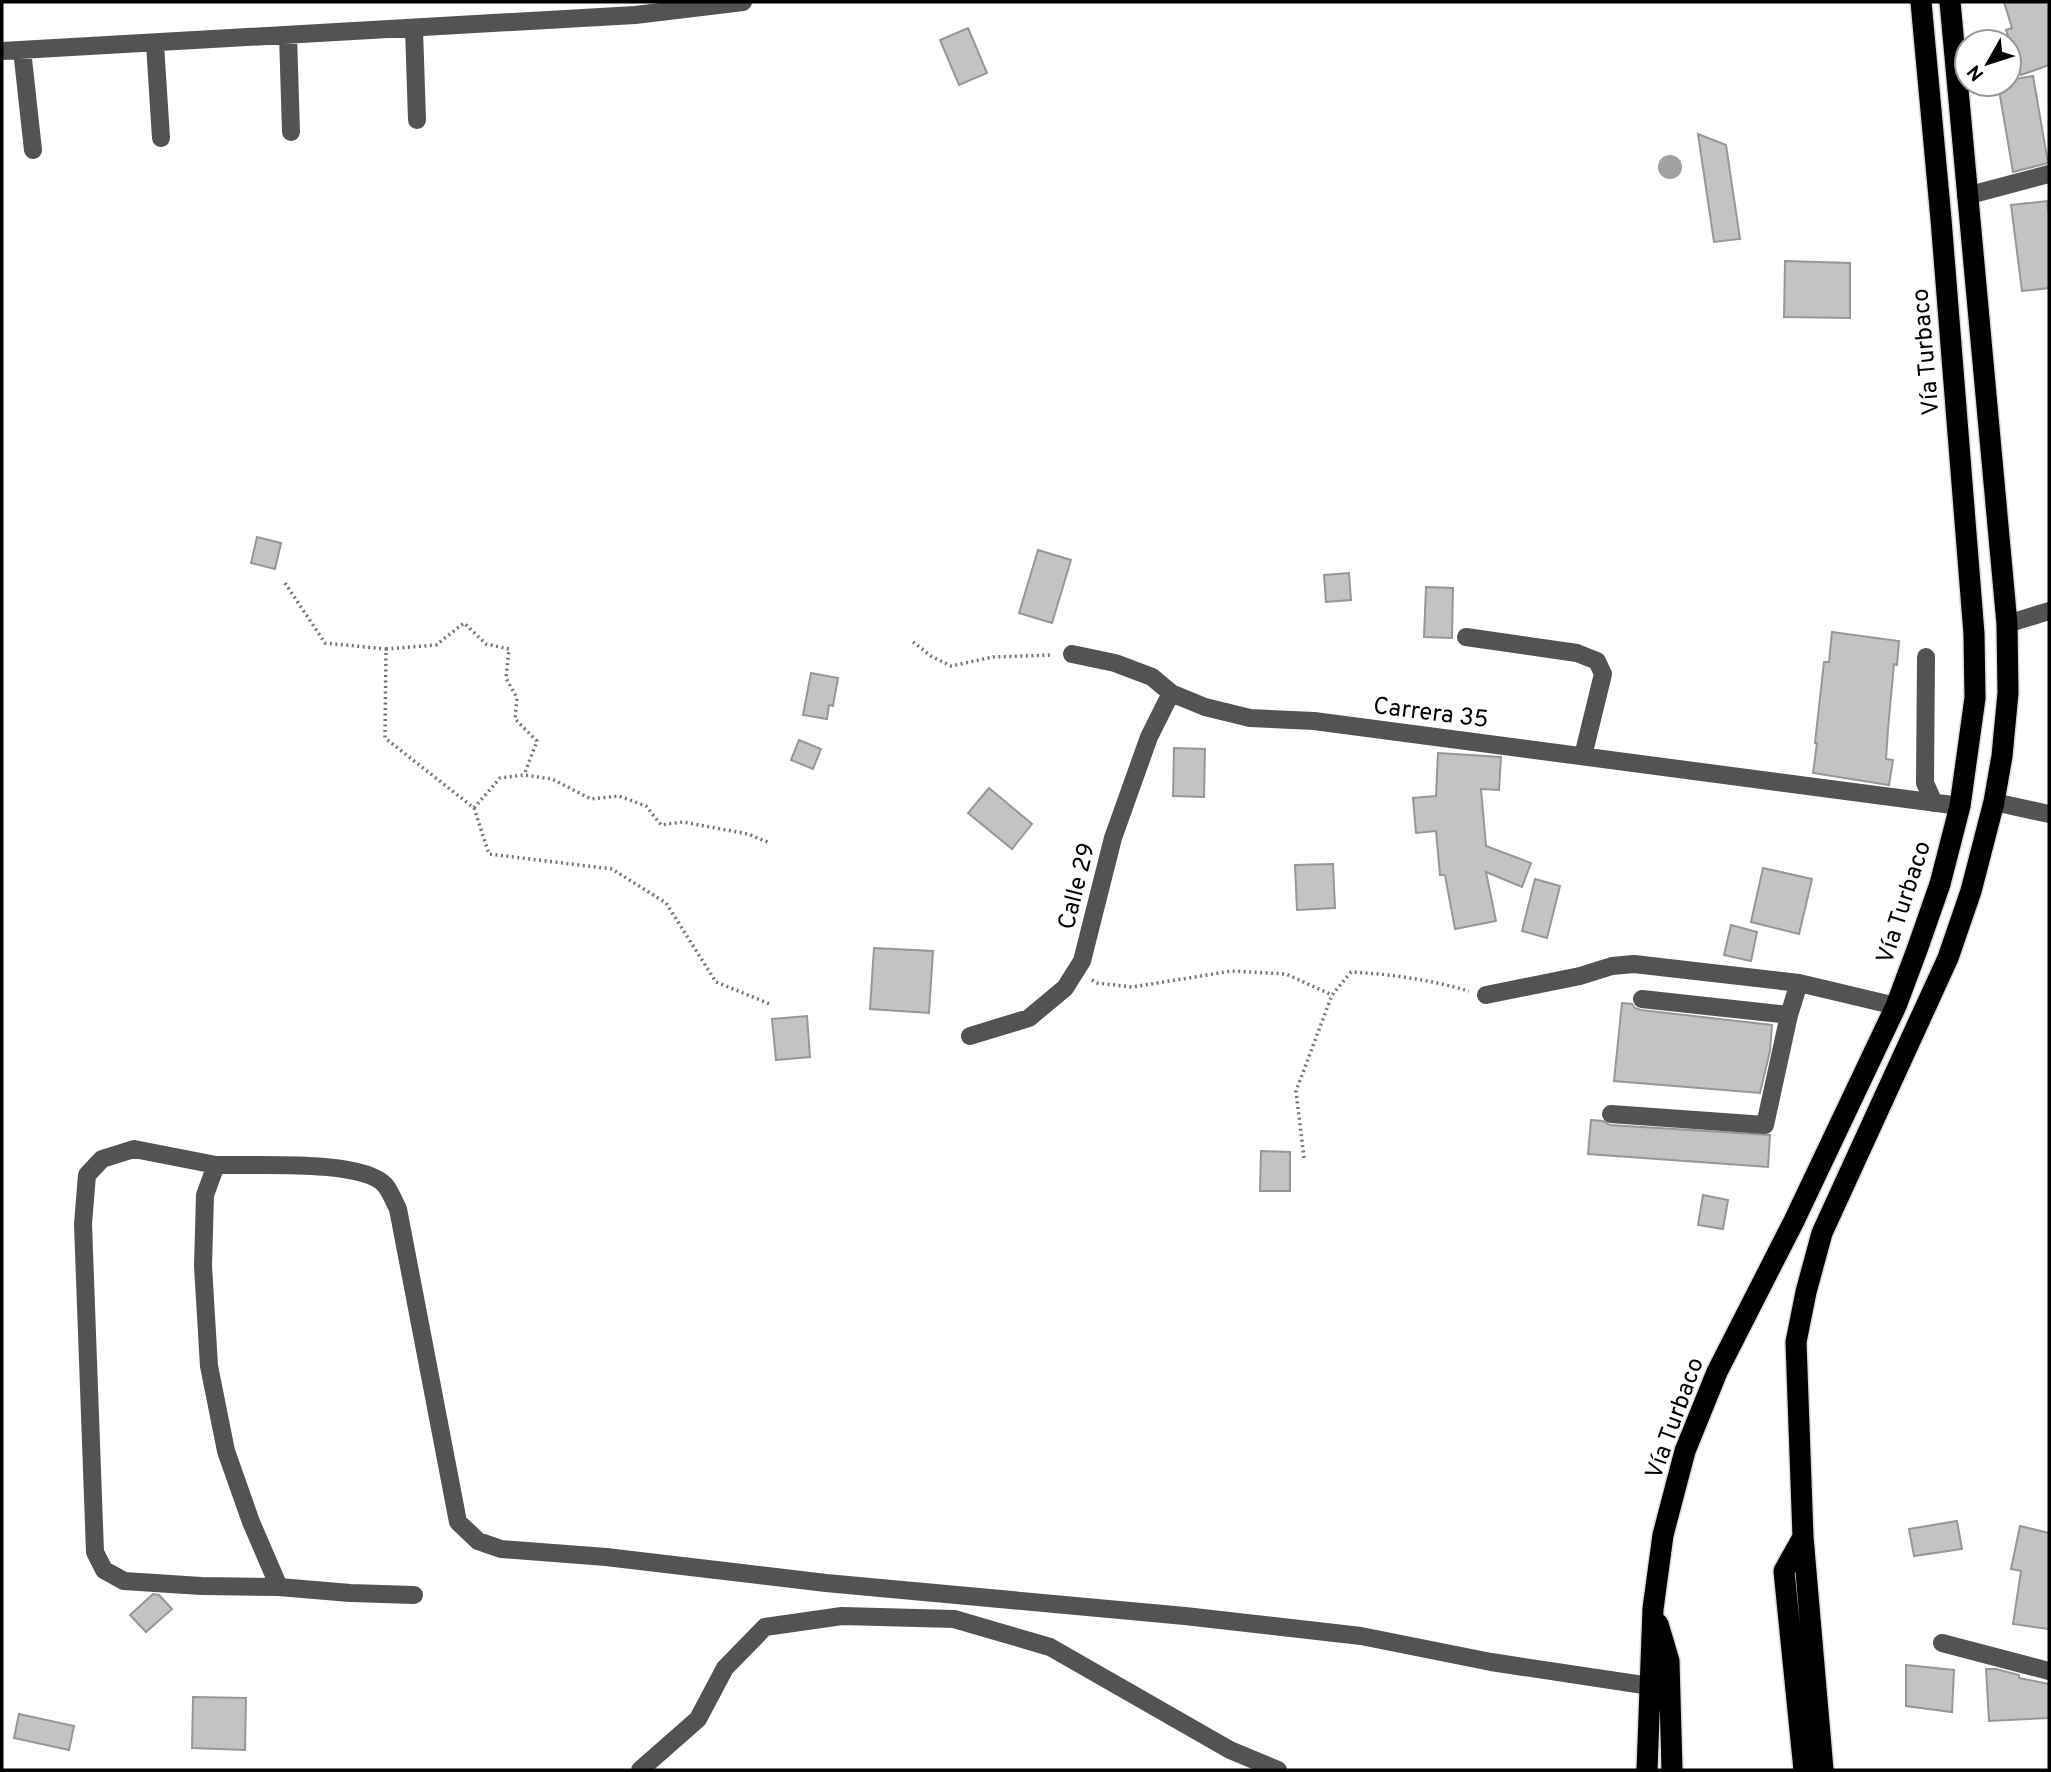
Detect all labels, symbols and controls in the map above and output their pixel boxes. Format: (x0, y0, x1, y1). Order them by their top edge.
north arrow (1953, 28, 2023, 98)
text: N (1963, 60, 1990, 85)
street label: Vía Turbaco (1906, 287, 1947, 417)
street label: Carrera 35 (1371, 692, 1490, 736)
street label: Vía Turbaco (1871, 837, 1939, 968)
street label: Calle 29 (1053, 840, 1103, 933)
street label: Vía Turbaco (1640, 1354, 1712, 1484)

